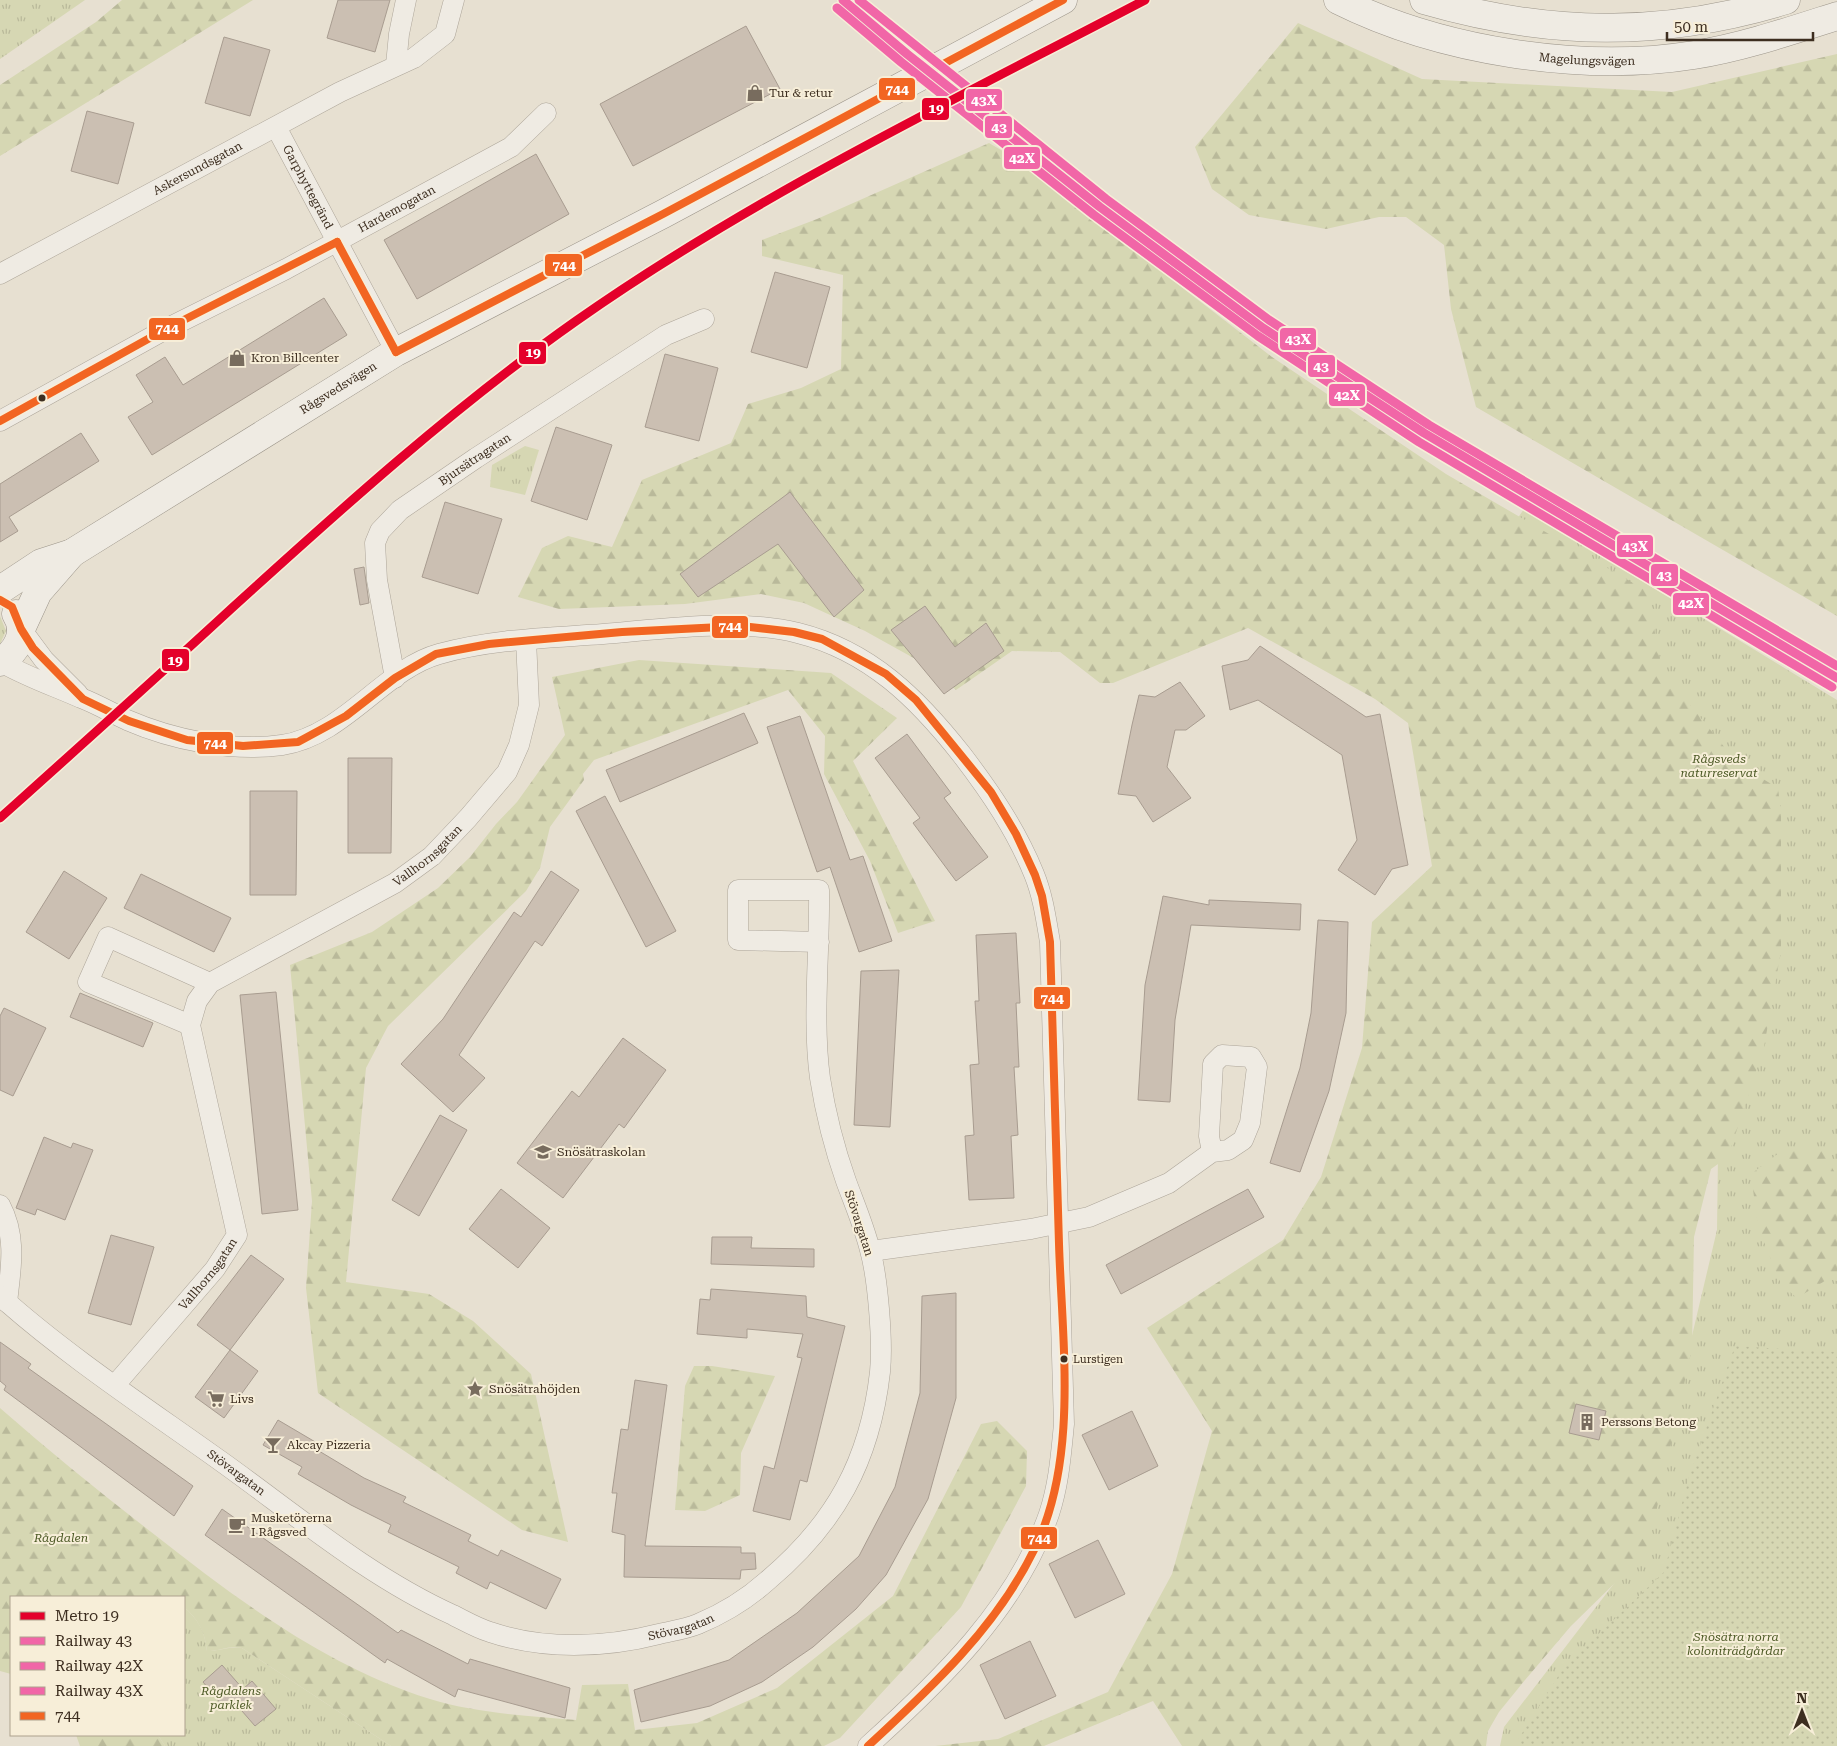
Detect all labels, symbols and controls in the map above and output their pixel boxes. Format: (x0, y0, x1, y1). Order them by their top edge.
scale bar (1667, 10, 1813, 42)
text: 50 m (1674, 18, 1709, 36)
street label: Magelungsvägen (1538, 50, 1636, 68)
line badge: 744 (878, 77, 916, 101)
text: 744 (885, 81, 909, 97)
shop icon: Tur & retur (745, 83, 765, 103)
place label: Tur & retur (769, 86, 833, 100)
line badge: 43X (965, 88, 1003, 112)
text: 43X (971, 92, 998, 108)
line badge: 19 (921, 97, 950, 121)
text: 19 (928, 100, 944, 116)
line badge: 43 (984, 115, 1013, 139)
text: 43 (991, 119, 1007, 135)
street label: Askersundsgatan (151, 139, 245, 198)
street label: Garphyttegränd (280, 143, 336, 232)
line badge: 42X (1003, 146, 1041, 170)
text: 42X (1009, 150, 1036, 166)
street label: Hardemogatan (356, 182, 438, 235)
line badge: 744 (544, 253, 583, 277)
text: 744 (552, 257, 576, 273)
line badge: 744 (148, 317, 186, 341)
text: 744 (155, 320, 179, 336)
line badge: 43X (1279, 327, 1317, 351)
text: 43X (1285, 331, 1312, 347)
line badge: 19 (518, 341, 547, 365)
text: 19 (525, 344, 541, 360)
shop icon: Kron Billcenter (227, 348, 247, 368)
place label: Kron Billcenter (251, 351, 339, 365)
line badge: 43 (1307, 354, 1336, 378)
text: 43 (1313, 358, 1329, 374)
street label: Rågsvedsvägen (297, 359, 380, 417)
line badge: 42X (1328, 383, 1366, 407)
text: 42X (1334, 387, 1361, 403)
unlabelled marker (37, 393, 47, 403)
street label: Bjursätragatan (436, 430, 514, 488)
line badge: 43X (1616, 534, 1654, 558)
text: 43X (1622, 538, 1649, 554)
line badge: 43 (1650, 563, 1679, 587)
text: 43 (1656, 567, 1672, 583)
line badge: 42X (1672, 592, 1710, 616)
text: 42X (1678, 595, 1705, 611)
line badge: 744 (711, 615, 749, 639)
text: 744 (718, 618, 742, 634)
line badge: 19 (161, 648, 190, 672)
text: 19 (167, 652, 183, 668)
line badge: 744 (196, 731, 234, 755)
text: 744 (203, 735, 227, 751)
park label: Rågsveds naturreservat (1680, 752, 1758, 780)
street label: Vallhornsgatan (390, 822, 465, 889)
line badge: 744 (1033, 986, 1071, 1010)
text: 744 (1040, 990, 1064, 1006)
school or university icon: Snösätraskolan (533, 1142, 553, 1162)
place label: Snösätraskolan (557, 1145, 646, 1159)
street label: Stövargatan (842, 1188, 876, 1258)
street label: Vallhornsgatan (176, 1235, 240, 1313)
place label: Lurstigen (1073, 1353, 1123, 1366)
marker: Lurstigen (1059, 1354, 1069, 1364)
place icon: Snösätrahöjden (465, 1379, 485, 1399)
place label: Snösätrahöjden (489, 1382, 580, 1396)
supermarket icon: Livs (206, 1389, 226, 1409)
place label: Livs (230, 1392, 254, 1406)
building icon: Perssons Betong (1577, 1412, 1597, 1432)
place label: Perssons Betong (1601, 1415, 1696, 1429)
bar icon: Akcay Pizzeria (263, 1435, 283, 1455)
place label: Akcay Pizzeria (287, 1438, 371, 1452)
street label: Stövargatan (204, 1447, 268, 1498)
place label: Musketörerna I Rågsved (251, 1511, 332, 1539)
cafe icon: Musketörerna I Rågsved (227, 1515, 247, 1535)
line badge: 744 (1020, 1526, 1058, 1550)
text: 744 (1027, 1530, 1051, 1546)
park label: Rågdalen (33, 1531, 88, 1545)
legend (10, 1596, 185, 1736)
text: Metro 19 (55, 1607, 119, 1625)
street label: Stövargatan (646, 1611, 717, 1643)
park label: Snösätra norra koloniträdgårdar (1687, 1630, 1785, 1658)
text: Railway 43 (55, 1632, 132, 1650)
text: Railway 42X (55, 1657, 143, 1675)
text: Railway 43X (55, 1682, 143, 1700)
park label: Rågdalens parklek (200, 1684, 261, 1712)
north arrow (1777, 1686, 1827, 1736)
text: N (1797, 1690, 1808, 1706)
text: 744 (55, 1707, 81, 1725)

